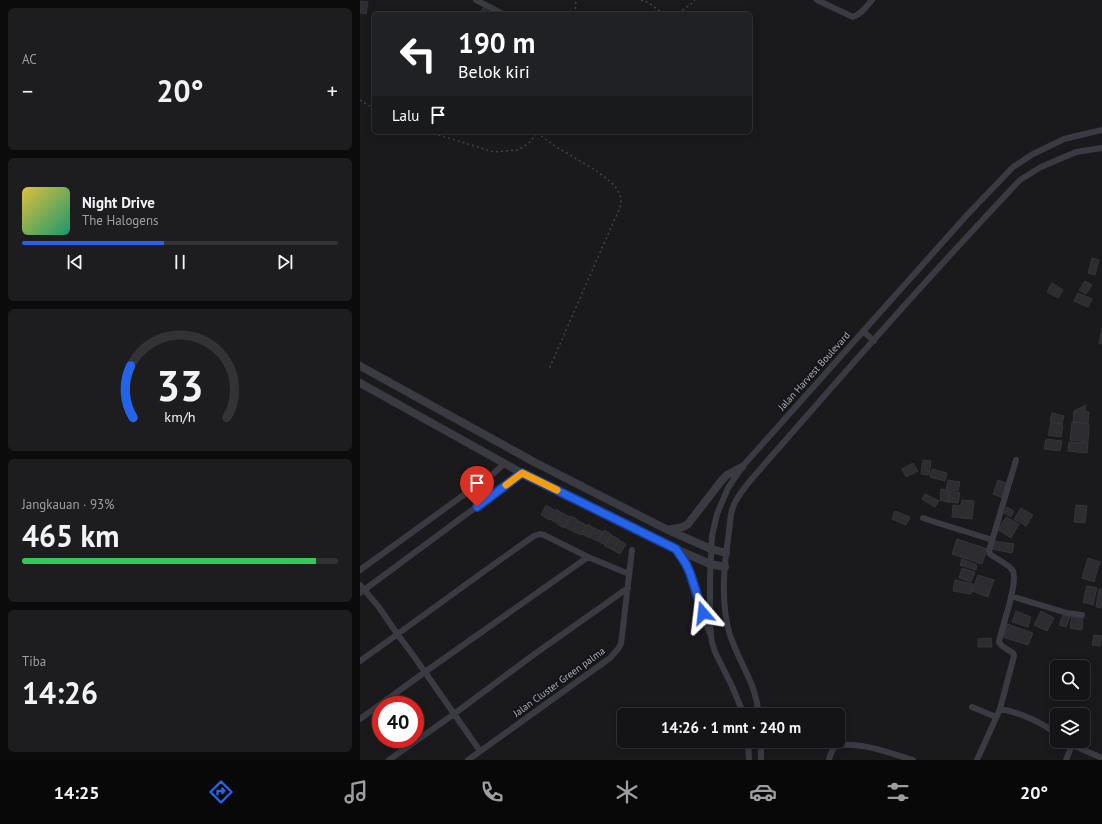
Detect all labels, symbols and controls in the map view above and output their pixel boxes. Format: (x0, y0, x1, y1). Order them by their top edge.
text: 190 m (458, 24, 535, 61)
icon: left (392, 28, 444, 80)
text: AC (22, 51, 37, 68)
text: Belok kiri (458, 60, 530, 83)
text: 20° (156, 71, 204, 110)
text: − (22, 77, 33, 105)
text: + (327, 77, 338, 105)
icon: arrive (427, 104, 449, 126)
text: Lalu (392, 106, 419, 125)
text: Night Drive (82, 193, 155, 212)
text: The Halogens (82, 212, 159, 229)
icon: previous (64, 251, 86, 273)
icon: pause (169, 251, 191, 273)
icon: next (274, 251, 296, 273)
street label: Jalan Harvest Boulevard (774, 329, 853, 414)
text: 33 (156, 359, 204, 412)
text: km/h (164, 407, 196, 426)
pin (460, 466, 494, 507)
icon: arrive (466, 472, 488, 494)
text: Jangkauan · 93% (22, 496, 114, 513)
text: 465 km (22, 516, 120, 555)
position arrow (682, 592, 724, 634)
street label: Jalan Cluster Green palma (510, 644, 608, 720)
text: Tiba (22, 653, 46, 670)
map controls (1050, 660, 1090, 748)
button: search (1050, 660, 1090, 700)
text: 14:26 (22, 673, 98, 712)
speed limit sign: 40 (372, 696, 424, 748)
button: layers (1050, 708, 1090, 748)
text: 14:26 · 1 mnt · 240 m (661, 718, 801, 737)
icon: directions (207, 778, 235, 806)
icon: music (342, 778, 370, 806)
icon: phone (478, 778, 506, 806)
icon: climate (613, 778, 641, 806)
icon: car (749, 778, 777, 806)
icon: filters (884, 778, 912, 806)
text: 14:25 (54, 781, 99, 804)
text: 20° (1020, 781, 1048, 804)

